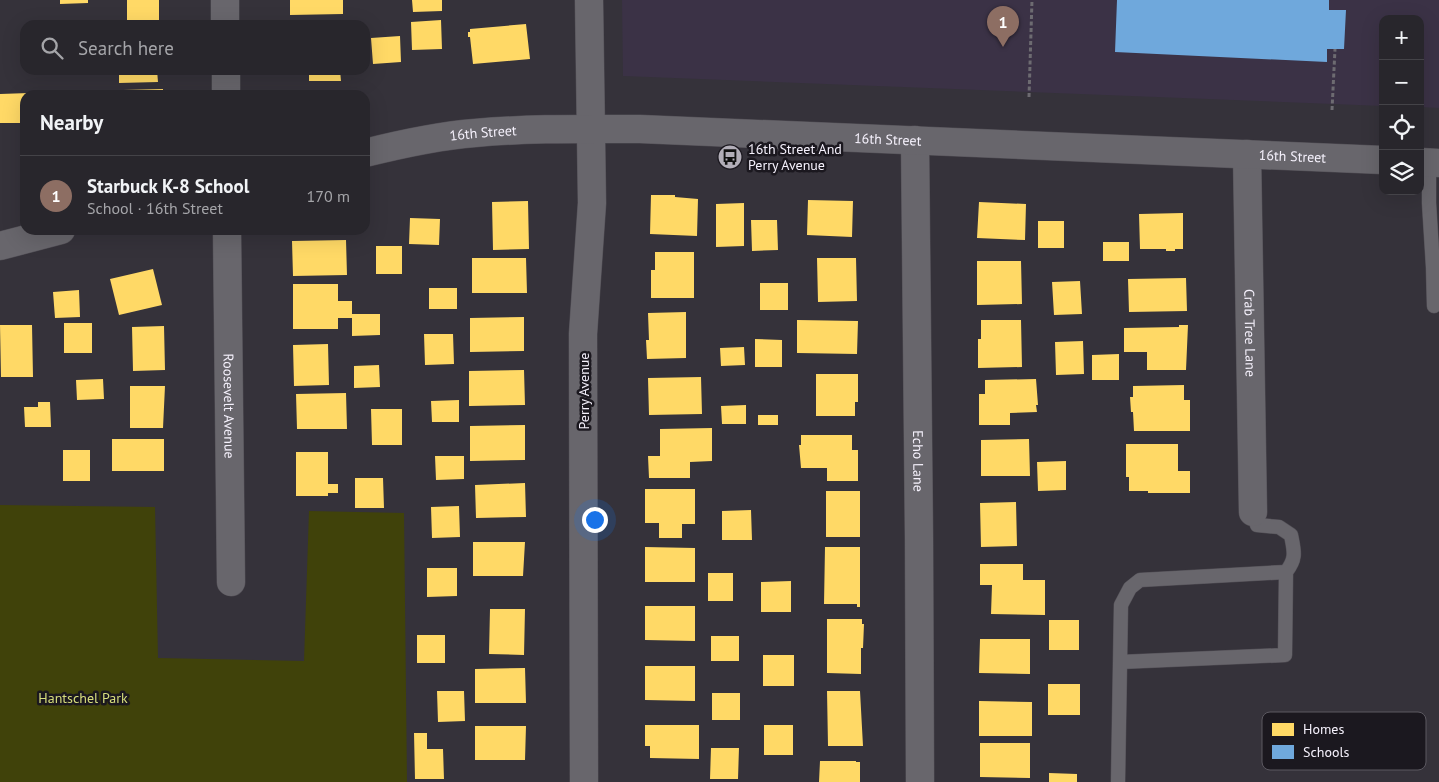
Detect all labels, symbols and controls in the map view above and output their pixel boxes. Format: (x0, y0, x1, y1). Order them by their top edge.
pin: 1 (987, 6, 1019, 47)
map controls (1379, 15, 1424, 195)
button: + (1379, 15, 1424, 60)
search box (20, 20, 370, 75)
icon: search (38, 34, 66, 62)
text: Search here (78, 36, 174, 60)
button: − (1379, 60, 1424, 105)
button: locate (1379, 105, 1424, 150)
text: Nearby (40, 109, 103, 136)
street label: 16th Street (448, 121, 517, 145)
street label: 16th Street (854, 129, 922, 150)
place label: 16th Street And Perry Avenue (748, 140, 842, 174)
bus stop icon: 16th Street And Perry Avenue (717, 144, 743, 170)
street label: 16th Street (1258, 146, 1327, 167)
button: layers (1379, 150, 1424, 195)
text: Starbuck K-8 School (87, 174, 249, 198)
text: 1 (51, 186, 61, 206)
text: 170 m (307, 186, 350, 206)
text: School · 16th Street (87, 198, 223, 218)
street label: Crab Tree Lane (1240, 289, 1260, 377)
street label: Roosevelt Avenue (219, 353, 239, 459)
street label: Perry Avenue (575, 353, 593, 430)
street label: Echo Lane (909, 430, 928, 492)
your location (582, 507, 608, 533)
park label: Hantschel Park (38, 689, 128, 707)
legend (1262, 712, 1426, 770)
text: Homes (1303, 720, 1344, 738)
text: Schools (1303, 743, 1350, 761)

